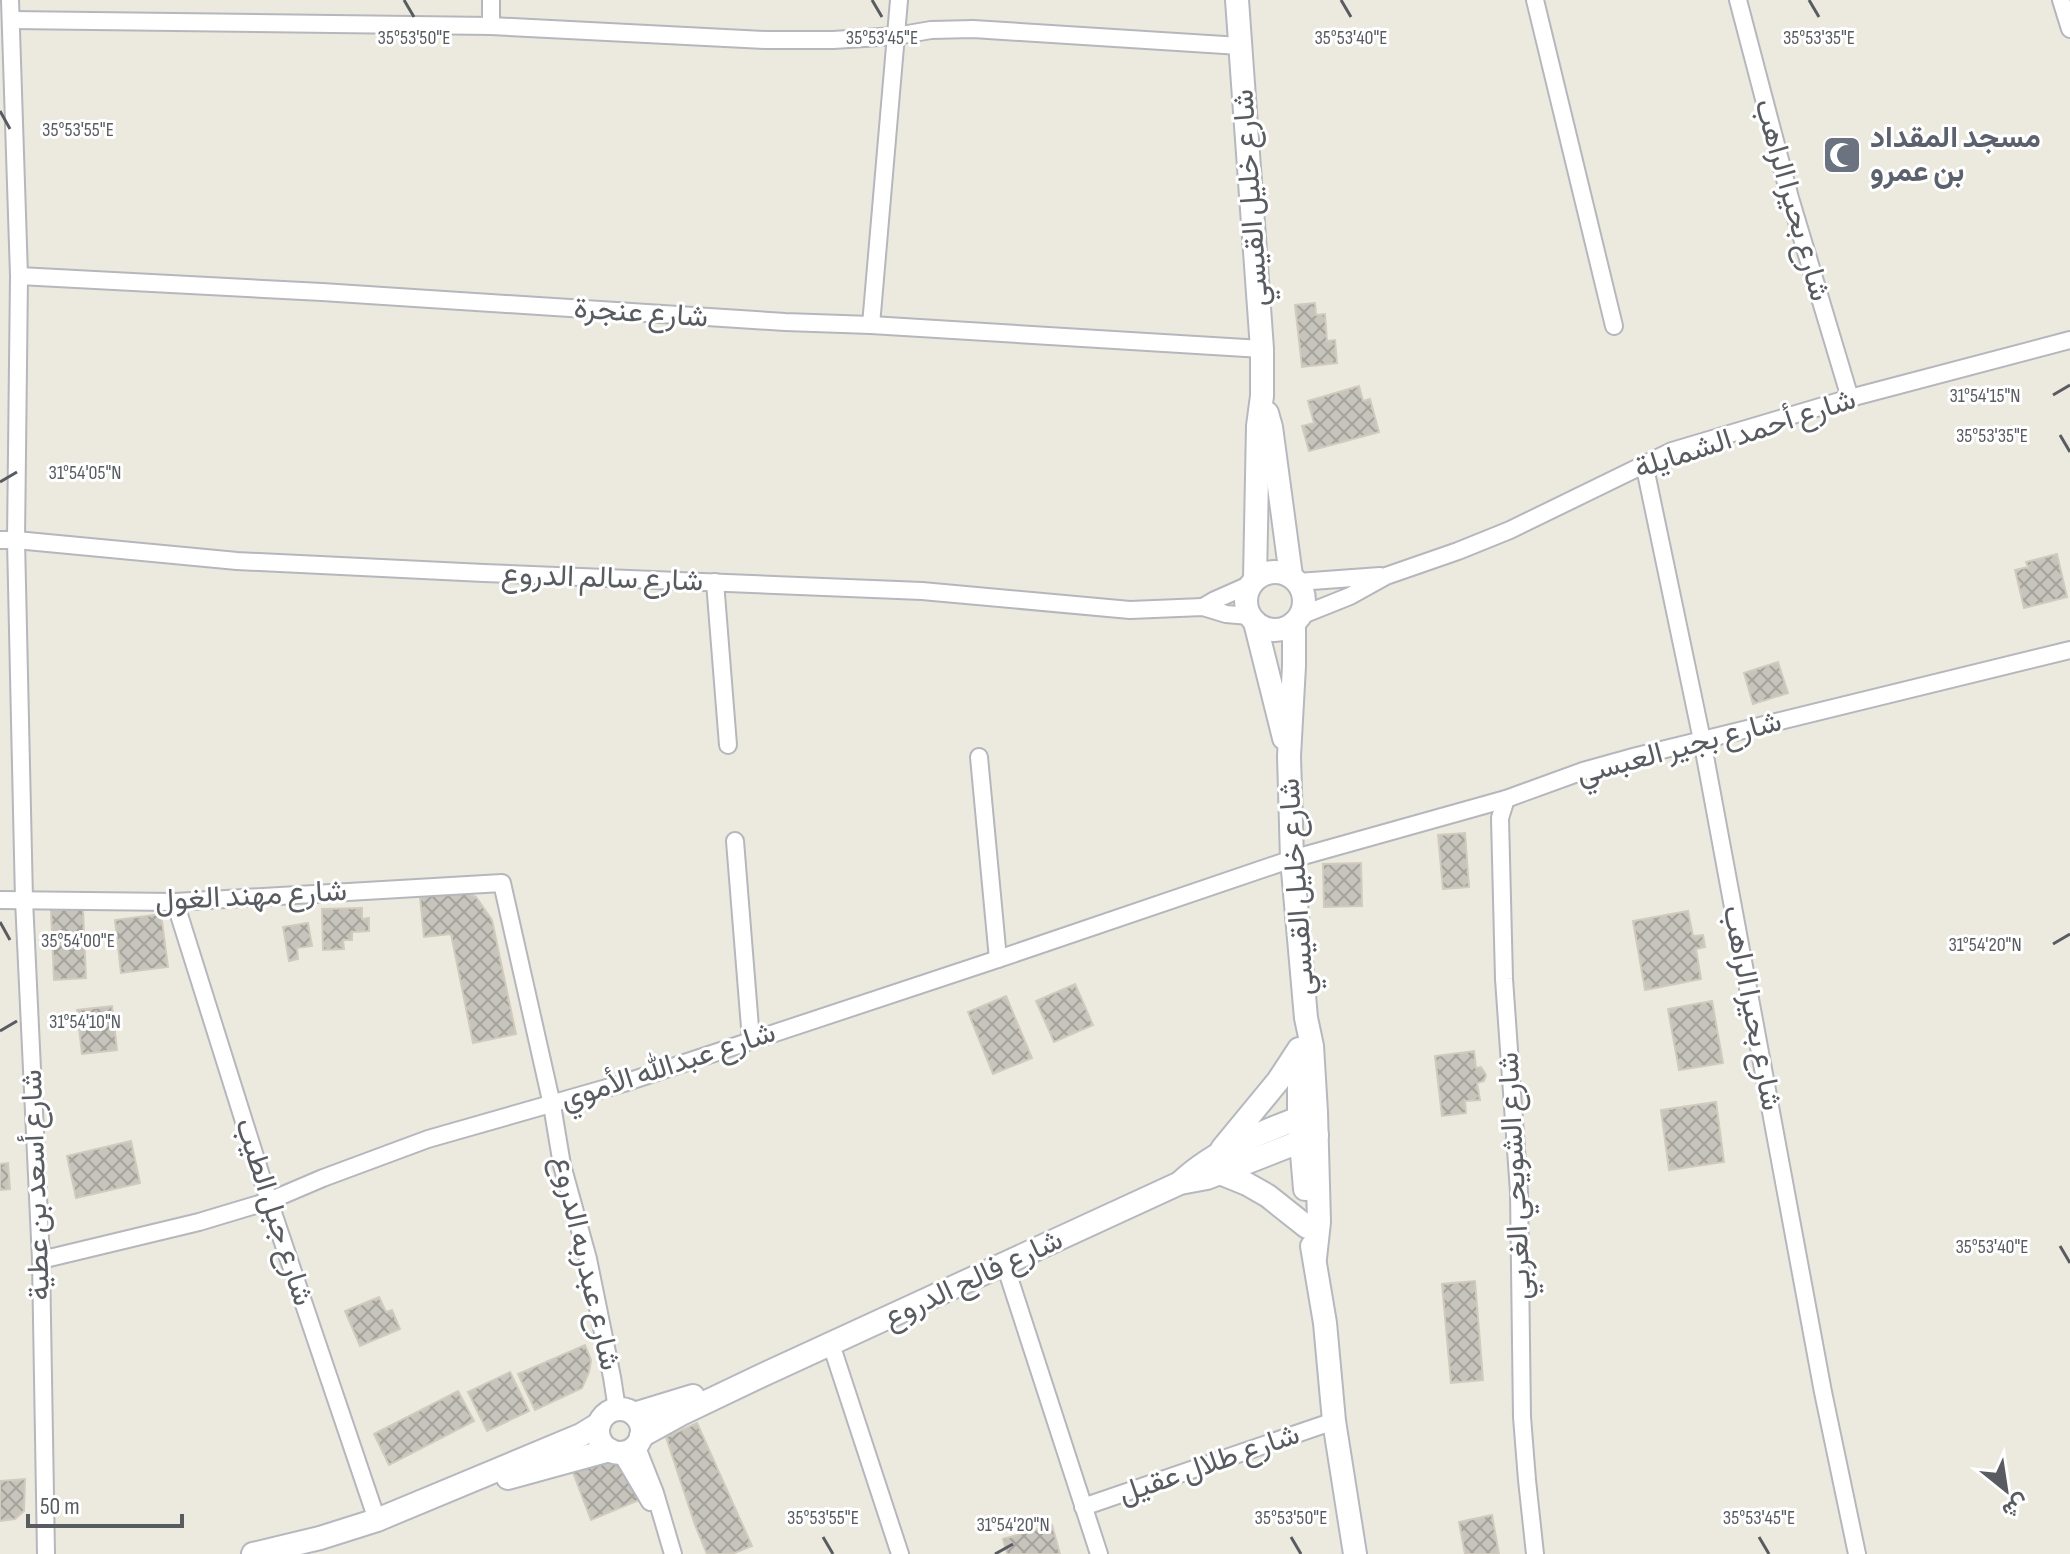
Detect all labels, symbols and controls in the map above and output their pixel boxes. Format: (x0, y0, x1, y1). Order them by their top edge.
text: 35°53'50"E (378, 26, 450, 50)
text: 35°53'45"E (846, 26, 918, 50)
text: 35°53'40"E (1314, 26, 1388, 50)
text: 35°53'35"E (1783, 26, 1855, 50)
street label: شارع خليل القيسي (1225, 88, 1282, 308)
street label: شارع بحيرا الراهب (1745, 95, 1838, 305)
text: 35°53'55"E (42, 118, 114, 142)
place label: مسجد المقداد بن عمرو (1870, 120, 2041, 190)
mosque icon: مسجد المقداد بن عمرو (1821, 134, 1863, 176)
street label: شارع عنجرة (573, 290, 709, 337)
street label: شارع أحمد الشمايلة (1630, 381, 1860, 488)
text: 31°54'15"N (1949, 384, 2021, 408)
text: 35°53'35"E (1956, 424, 2028, 448)
text: 31°54'05"N (49, 461, 122, 485)
street label: شارع سالم الدروع (500, 556, 704, 601)
street label: شارع بجير العبسي (1573, 703, 1787, 797)
street label: شارع خليل القيسي (1271, 777, 1328, 997)
street label: شارع مهند الغول (154, 873, 348, 920)
street label: شارع بحيرا الراهب (1713, 902, 1790, 1114)
text: 35°54'00"E (41, 929, 115, 953)
text: 31°54'20"N (1948, 933, 2022, 957)
text: 31°54'10"N (49, 1010, 121, 1034)
street label: شارع عبدالله الأموي (556, 1013, 782, 1123)
street label: شارع الشويحي الغربي (1491, 1051, 1544, 1301)
street label: شارع أسعد بن عطية (14, 1069, 59, 1301)
street label: شارع جبل الطيب (226, 1114, 321, 1311)
street label: شارع عبدربه الدروع (543, 1152, 628, 1374)
street label: شارع فالح الدروع (877, 1222, 1069, 1337)
text: 35°53'40"E (1955, 1235, 2029, 1259)
street label: شارع طلال عقيل (1114, 1416, 1305, 1513)
north arrow (1966, 1450, 2046, 1530)
scale bar (28, 1478, 182, 1528)
text: ش (1997, 1488, 2033, 1524)
text: 50 m (40, 1492, 80, 1521)
text: 35°53'55"E (787, 1506, 859, 1530)
text: 35°53'50"E (1255, 1506, 1327, 1530)
text: 35°53'45"E (1723, 1506, 1795, 1530)
text: 31°54'20"N (976, 1513, 1050, 1537)

